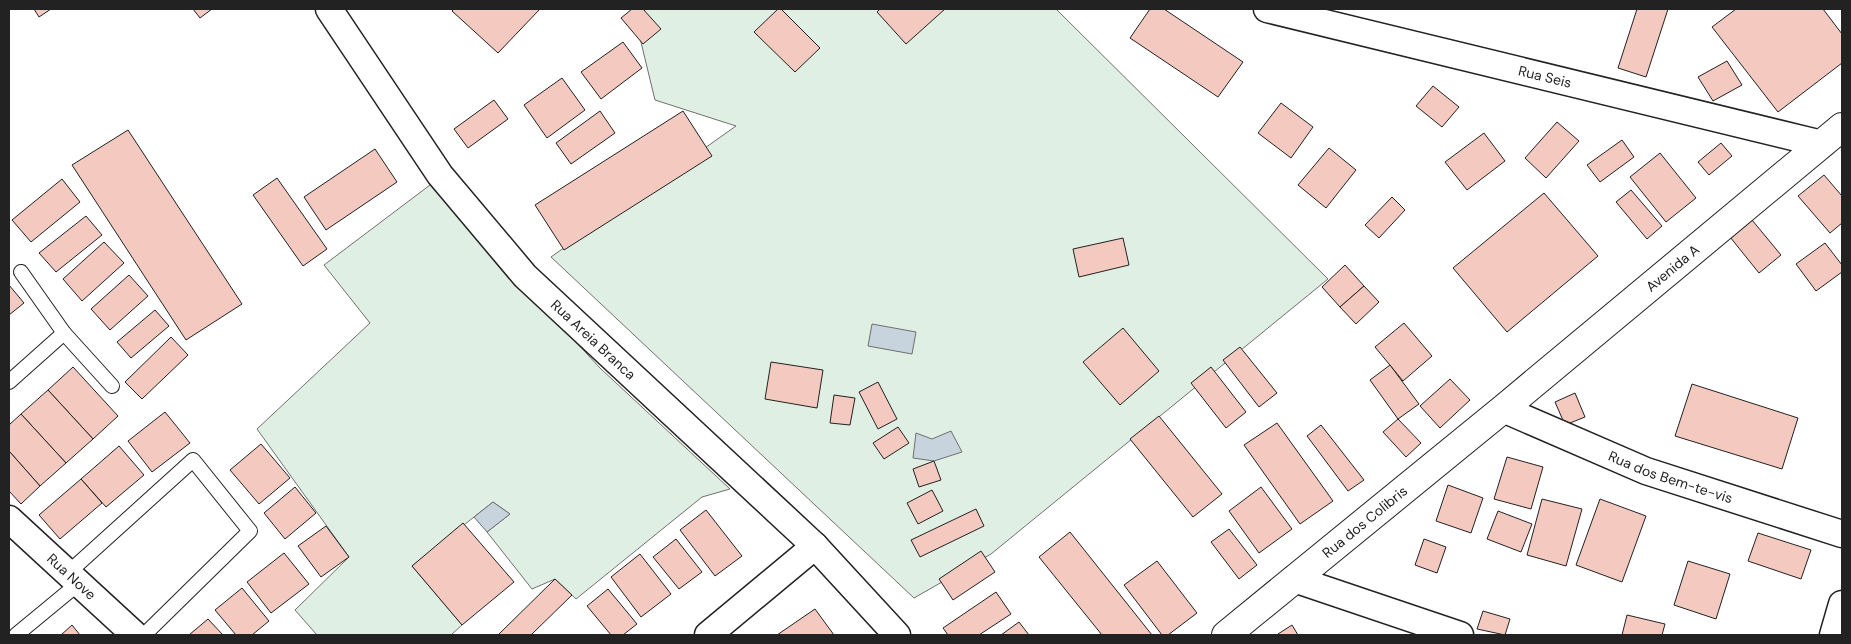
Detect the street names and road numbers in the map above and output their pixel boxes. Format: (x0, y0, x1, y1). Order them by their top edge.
street label: Rua Seis (1516, 61, 1573, 92)
street label: Avenida A (1642, 240, 1703, 296)
street label: Rua Areia Branca (547, 296, 640, 383)
street label: Rua dos Bem-te-vis (1606, 447, 1735, 507)
street label: Rua dos Colibris (1318, 482, 1411, 562)
street label: Rua Nove (43, 550, 100, 604)

